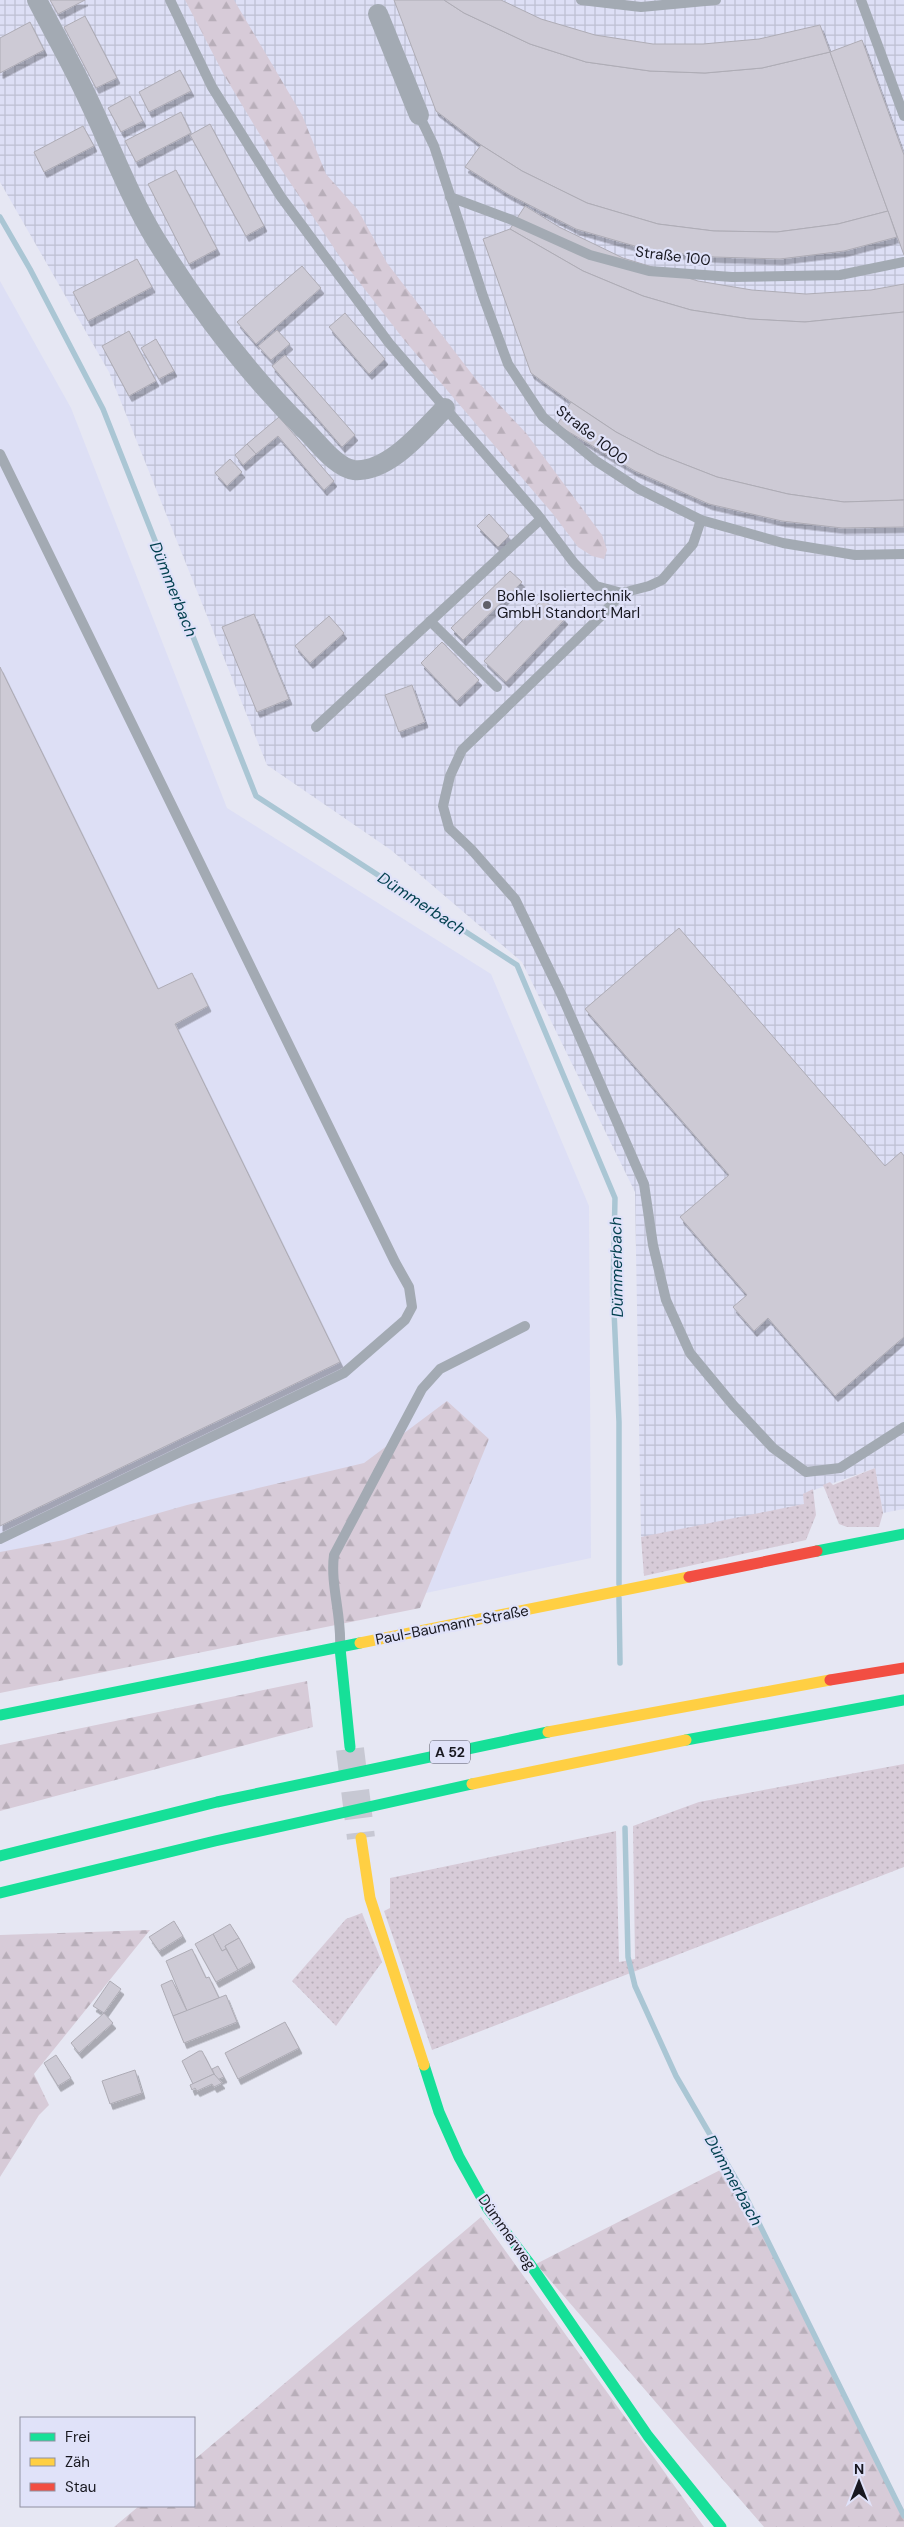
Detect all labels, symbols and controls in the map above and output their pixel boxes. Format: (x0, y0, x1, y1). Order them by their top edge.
street label: Straße 100 (634, 241, 712, 271)
street label: Straße 1000 (552, 401, 632, 469)
water label: Dümmerbach (145, 539, 202, 640)
place label: Bohle Isoliertechnik GmbH Standort Marl (497, 586, 640, 623)
marker: Bohle Isoliertechnik GmbH Standort Marl (481, 599, 493, 611)
water label: Dümmerbach (374, 867, 470, 940)
water label: Dümmerbach (605, 1216, 628, 1318)
street label: Paul-Baumann-Straße (374, 1600, 530, 1650)
road number: A 52 (430, 1740, 470, 1764)
water label: Dümmerbach (700, 2131, 767, 2229)
street label: Dümmerweg (474, 2190, 540, 2274)
legend (20, 2417, 195, 2507)
text: Frei (65, 2427, 90, 2447)
text: Zäh (65, 2452, 90, 2472)
north arrow (834, 2457, 884, 2507)
text: N (854, 2460, 864, 2478)
text: Stau (65, 2477, 96, 2497)

